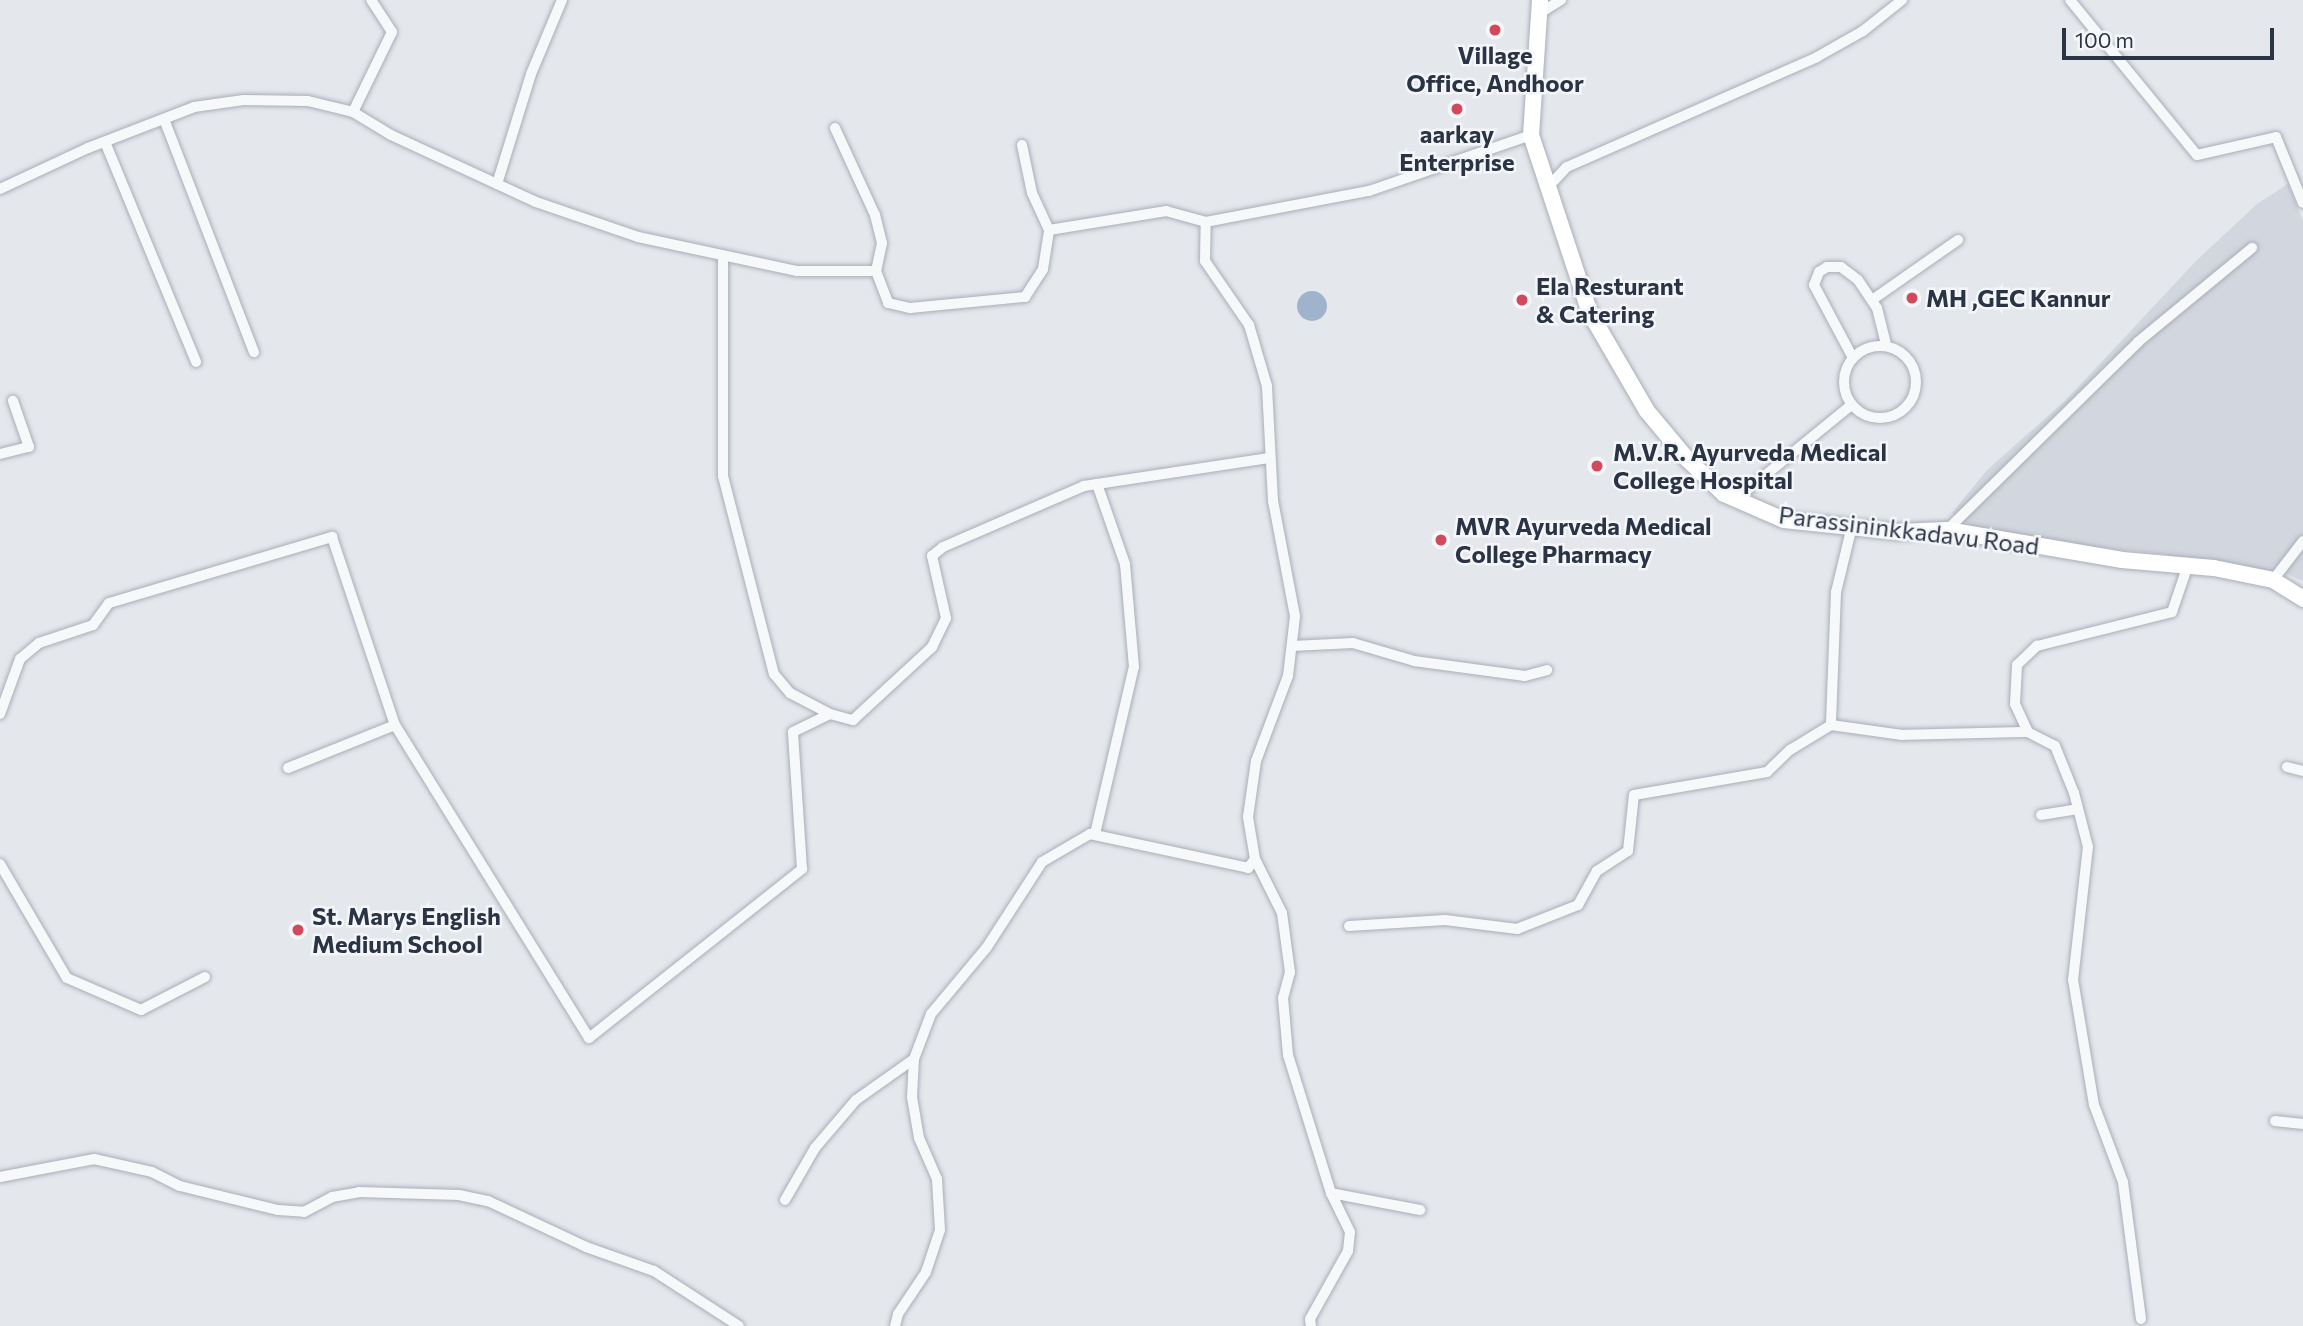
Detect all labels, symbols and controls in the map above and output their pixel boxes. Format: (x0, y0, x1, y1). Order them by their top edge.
scale bar (2065, 14, 2277, 58)
marker: Village Office, Andhoor (1487, 22, 1503, 38)
text: 100 m (2075, 27, 2134, 52)
place label: Village Office, Andhoor (1406, 41, 1584, 97)
marker: aarkay Enterprise (1449, 101, 1465, 117)
place label: aarkay Enterprise (1399, 120, 1515, 176)
place label: Ela Resturant & Catering (1536, 272, 1684, 328)
place label: MH ,GEC Kannur (1926, 284, 2111, 312)
marker: MH ,GEC Kannur (1904, 290, 1920, 306)
marker: Ela Resturant & Catering (1514, 292, 1530, 308)
place label: M.V.R. Ayurveda Medical College Hospital (1613, 438, 1887, 494)
marker: M.V.R. Ayurveda Medical College Hospital (1587, 456, 1607, 476)
street label: Parassininkkadavu Road (1777, 500, 2041, 560)
place label: MVR Ayurveda Medical College Pharmacy (1455, 512, 1712, 568)
marker: MVR Ayurveda Medical College Pharmacy (1433, 532, 1449, 548)
place label: St. Marys English Medium School (312, 902, 501, 958)
marker: St. Marys English Medium School (290, 922, 306, 938)

